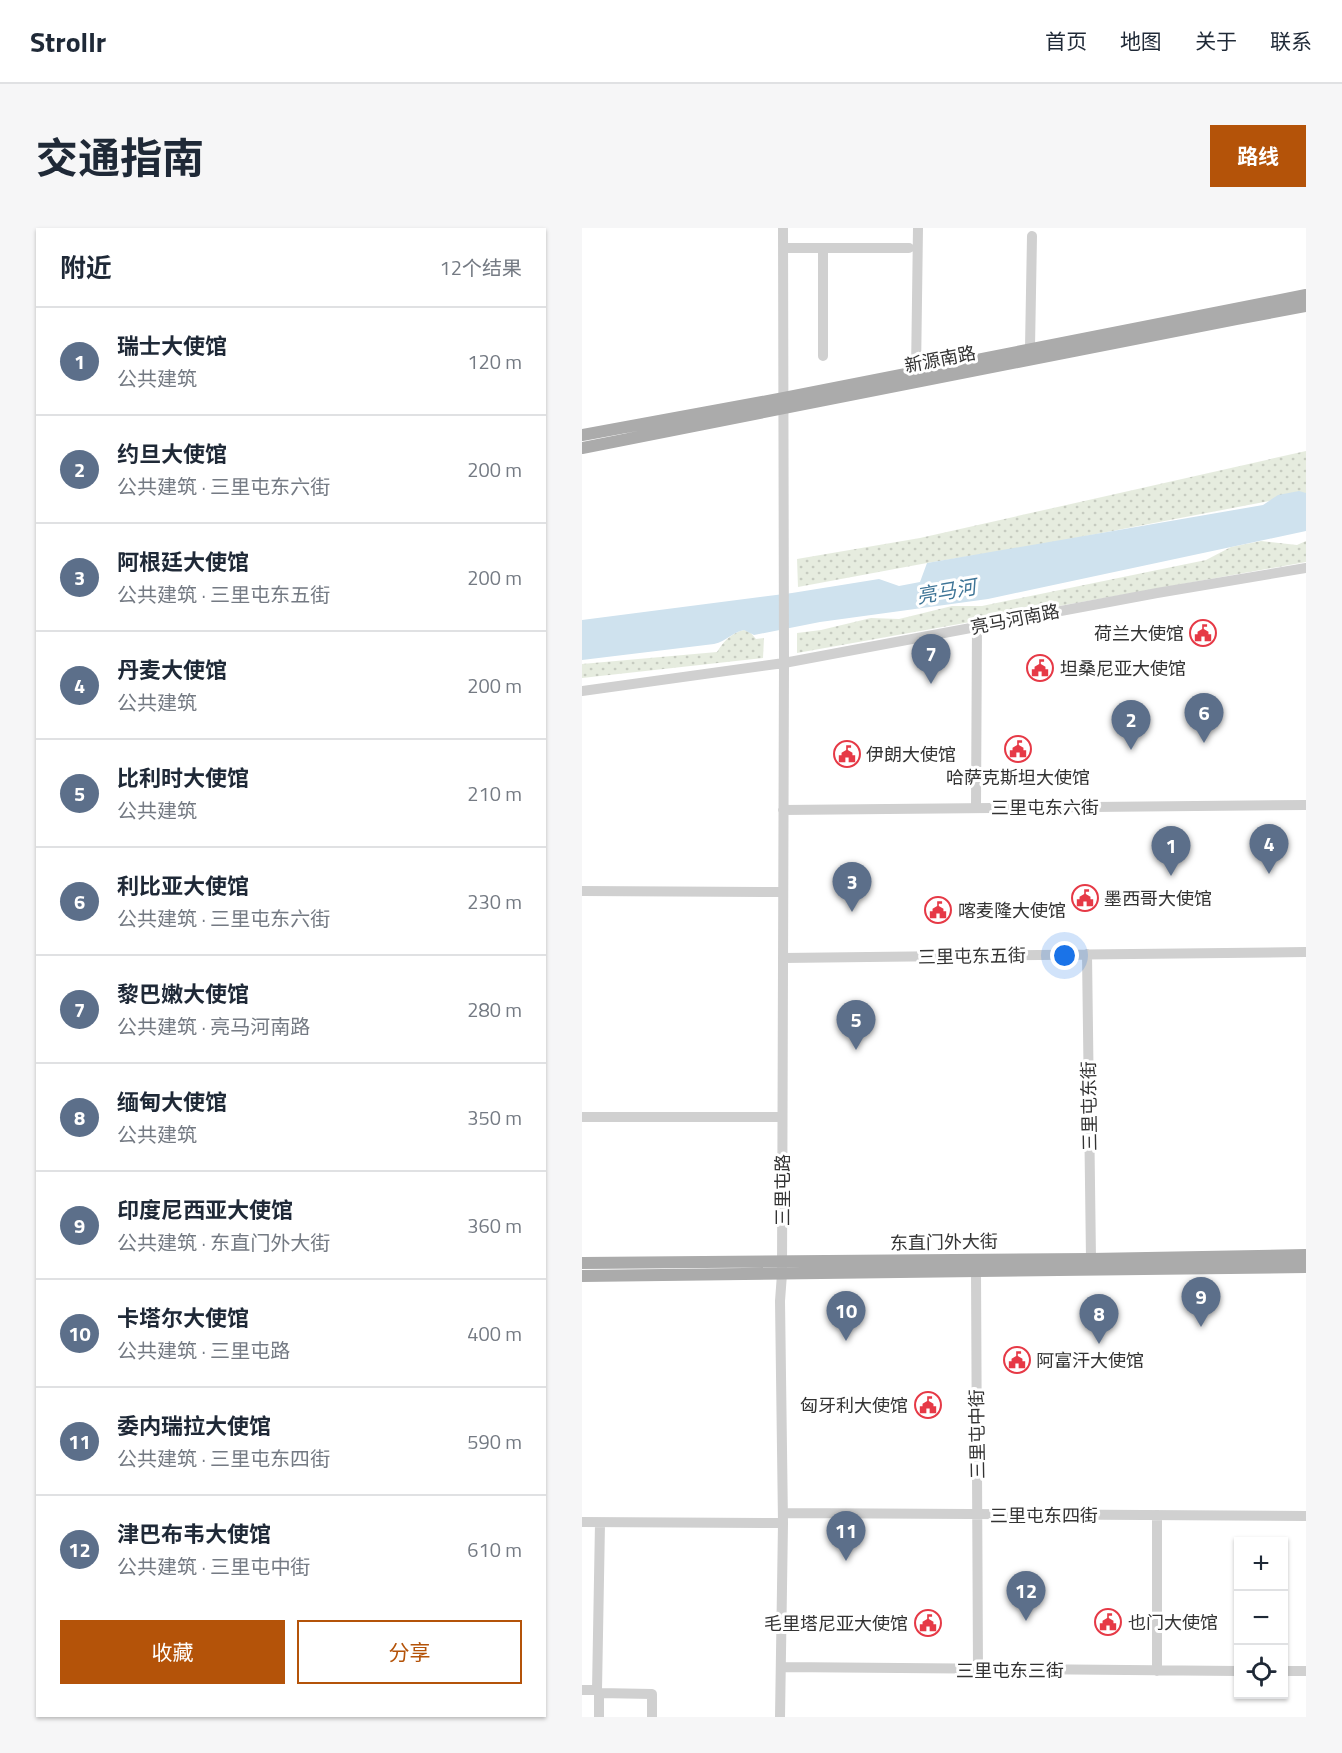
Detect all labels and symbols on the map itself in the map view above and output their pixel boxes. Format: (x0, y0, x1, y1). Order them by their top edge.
street label: 新源南路 (902, 339, 978, 379)
water label: 亮马河 (914, 570, 982, 611)
street label: 亮马河南路 (968, 597, 1062, 641)
public building icon: 荷兰大使馆 (1188, 618, 1218, 648)
place label: 荷兰大使馆 (1094, 620, 1184, 647)
pin: 7 (912, 634, 950, 684)
public building icon: 坦桑尼亚大使馆 (1025, 653, 1055, 683)
place label: 坦桑尼亚大使馆 (1060, 655, 1186, 682)
pin: 6 (1184, 694, 1224, 743)
pin: 2 (1112, 700, 1150, 750)
public building icon: 哈萨克斯坦大使馆 (1003, 734, 1033, 764)
public building icon: 伊朗大使馆 (832, 739, 862, 769)
place label: 伊朗大使馆 (866, 741, 956, 768)
place label: 哈萨克斯坦大使馆 (946, 764, 1090, 791)
street label: 三里屯东六街 (991, 794, 1099, 821)
pin: 4 (1250, 824, 1288, 874)
pin: 1 (1152, 826, 1190, 876)
pin: 3 (832, 862, 872, 912)
public building icon: 墨西哥大使馆 (1070, 883, 1100, 913)
place label: 墨西哥大使馆 (1104, 885, 1212, 912)
public building icon: 喀麦隆大使馆 (923, 895, 953, 925)
place label: 喀麦隆大使馆 (958, 897, 1066, 924)
your location (1050, 941, 1079, 970)
street label: 三里屯东五街 (918, 942, 1026, 970)
pin: 5 (836, 1000, 876, 1050)
street label: 三里屯东街 (1075, 1061, 1103, 1151)
street label: 三里屯路 (769, 1154, 796, 1226)
street label: 东直门外大街 (890, 1228, 998, 1256)
pin: 9 (1182, 1278, 1220, 1327)
pin: 10 (826, 1292, 866, 1341)
pin: 8 (1080, 1294, 1118, 1344)
public building icon: 阿富汗大使馆 (1002, 1345, 1032, 1375)
place label: 阿富汗大使馆 (1036, 1347, 1144, 1374)
street label: 三里屯中街 (963, 1389, 991, 1479)
public building icon: 匈牙利大使馆 (913, 1390, 943, 1420)
place label: 匈牙利大使馆 (800, 1392, 908, 1419)
street label: 三里屯东四街 (990, 1502, 1098, 1529)
pin: 11 (826, 1512, 866, 1561)
pin: 12 (1006, 1572, 1046, 1621)
public building icon: 也门大使馆 (1093, 1607, 1123, 1637)
public building icon: 毛里塔尼亚大使馆 (913, 1608, 943, 1638)
place label: 也门大使馆 (1128, 1609, 1218, 1636)
place label: 毛里塔尼亚大使馆 (764, 1610, 908, 1637)
street label: 三里屯东三街 (956, 1657, 1064, 1684)

